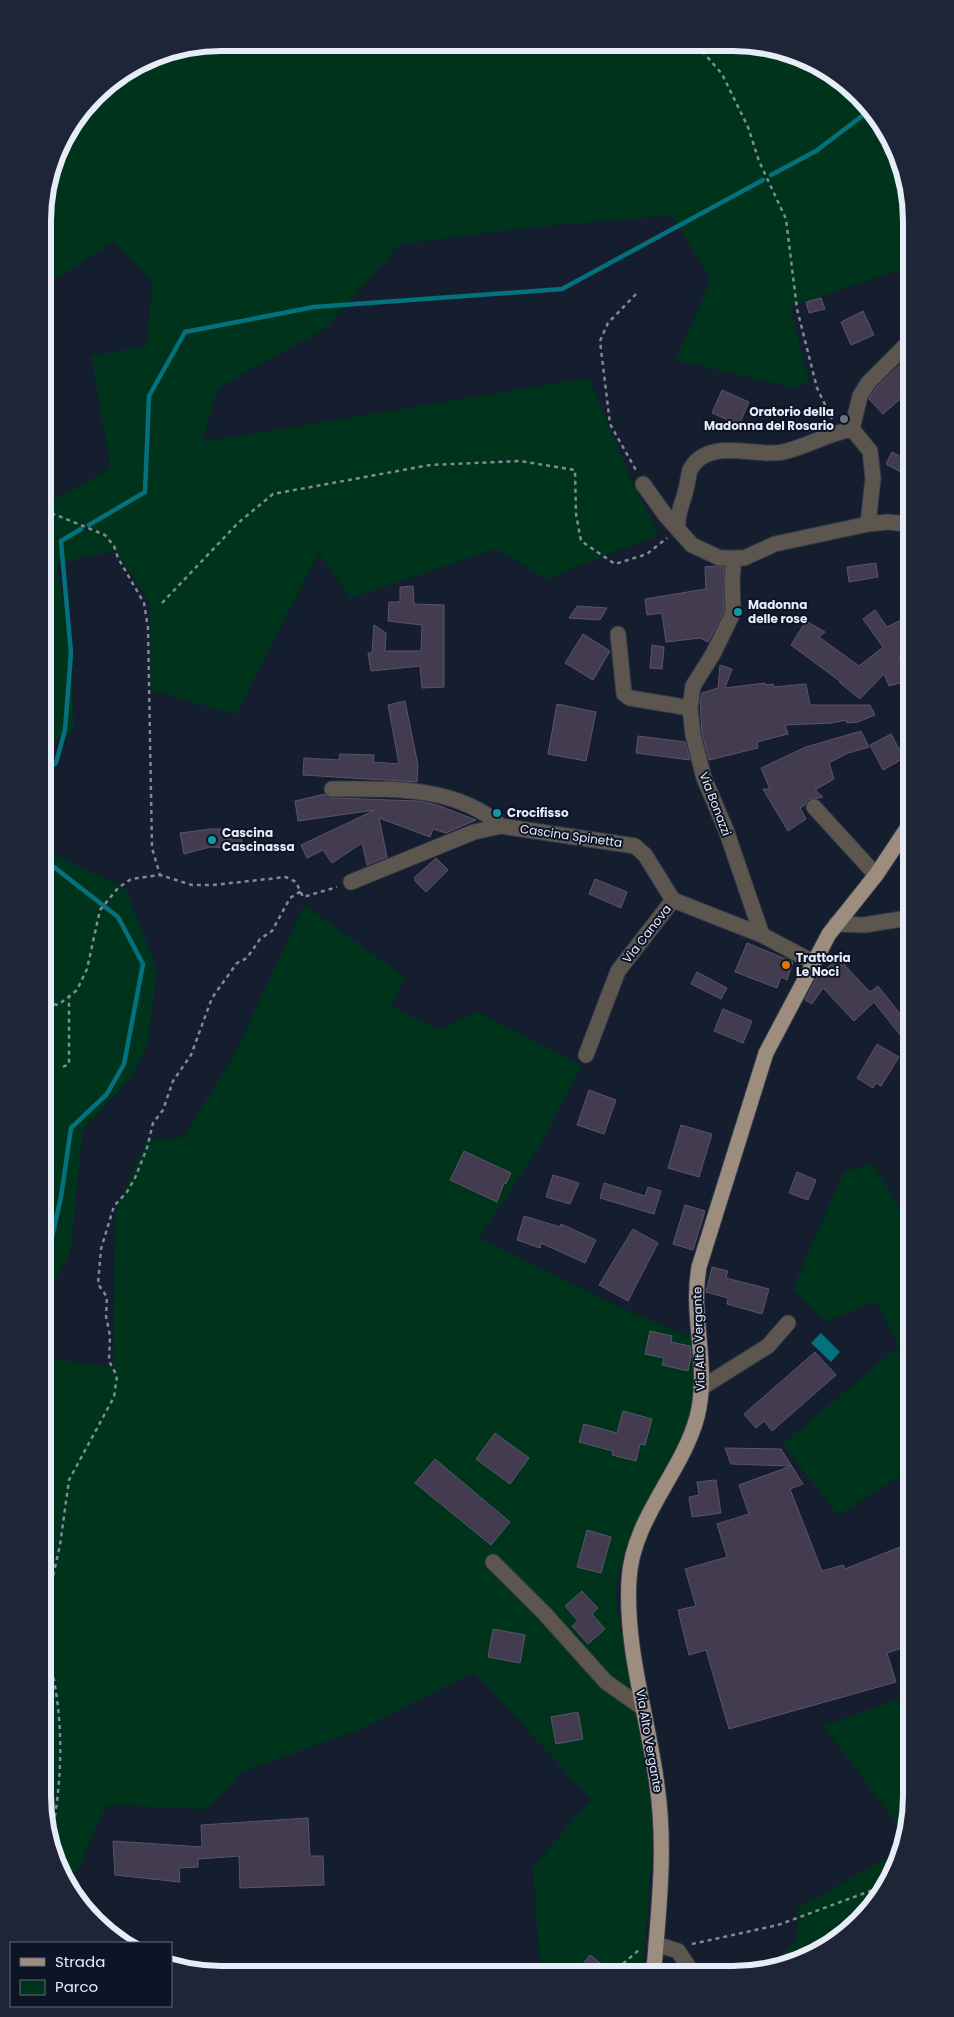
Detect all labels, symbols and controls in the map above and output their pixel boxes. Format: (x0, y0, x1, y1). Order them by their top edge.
place label: Oratorio della Madonna del Rosario (704, 403, 834, 434)
marker: Oratorio della Madonna del Rosario (838, 413, 850, 425)
place label: Madonna delle rose (748, 596, 808, 627)
marker: Madonna delle rose (732, 606, 744, 618)
street label: Via Bonazzi (696, 769, 735, 838)
place label: Crocifisso (507, 804, 569, 821)
marker: Crocifisso (491, 807, 503, 819)
street label: Cascina Spinetta (519, 820, 623, 851)
place label: Cascina Cascinassa (222, 824, 295, 855)
marker: Cascina Cascinassa (206, 834, 218, 846)
street label: Via Canova (618, 901, 675, 966)
place label: Trattoria Le Noci (796, 949, 851, 980)
marker: Trattoria Le Noci (780, 959, 792, 971)
street label: Via Alto Vergante (688, 1287, 709, 1391)
street label: Via Alto Vergante (632, 1688, 667, 1794)
legend (10, 1942, 172, 2007)
text: Strada (55, 1951, 105, 1972)
text: Parco (55, 1976, 98, 1997)

